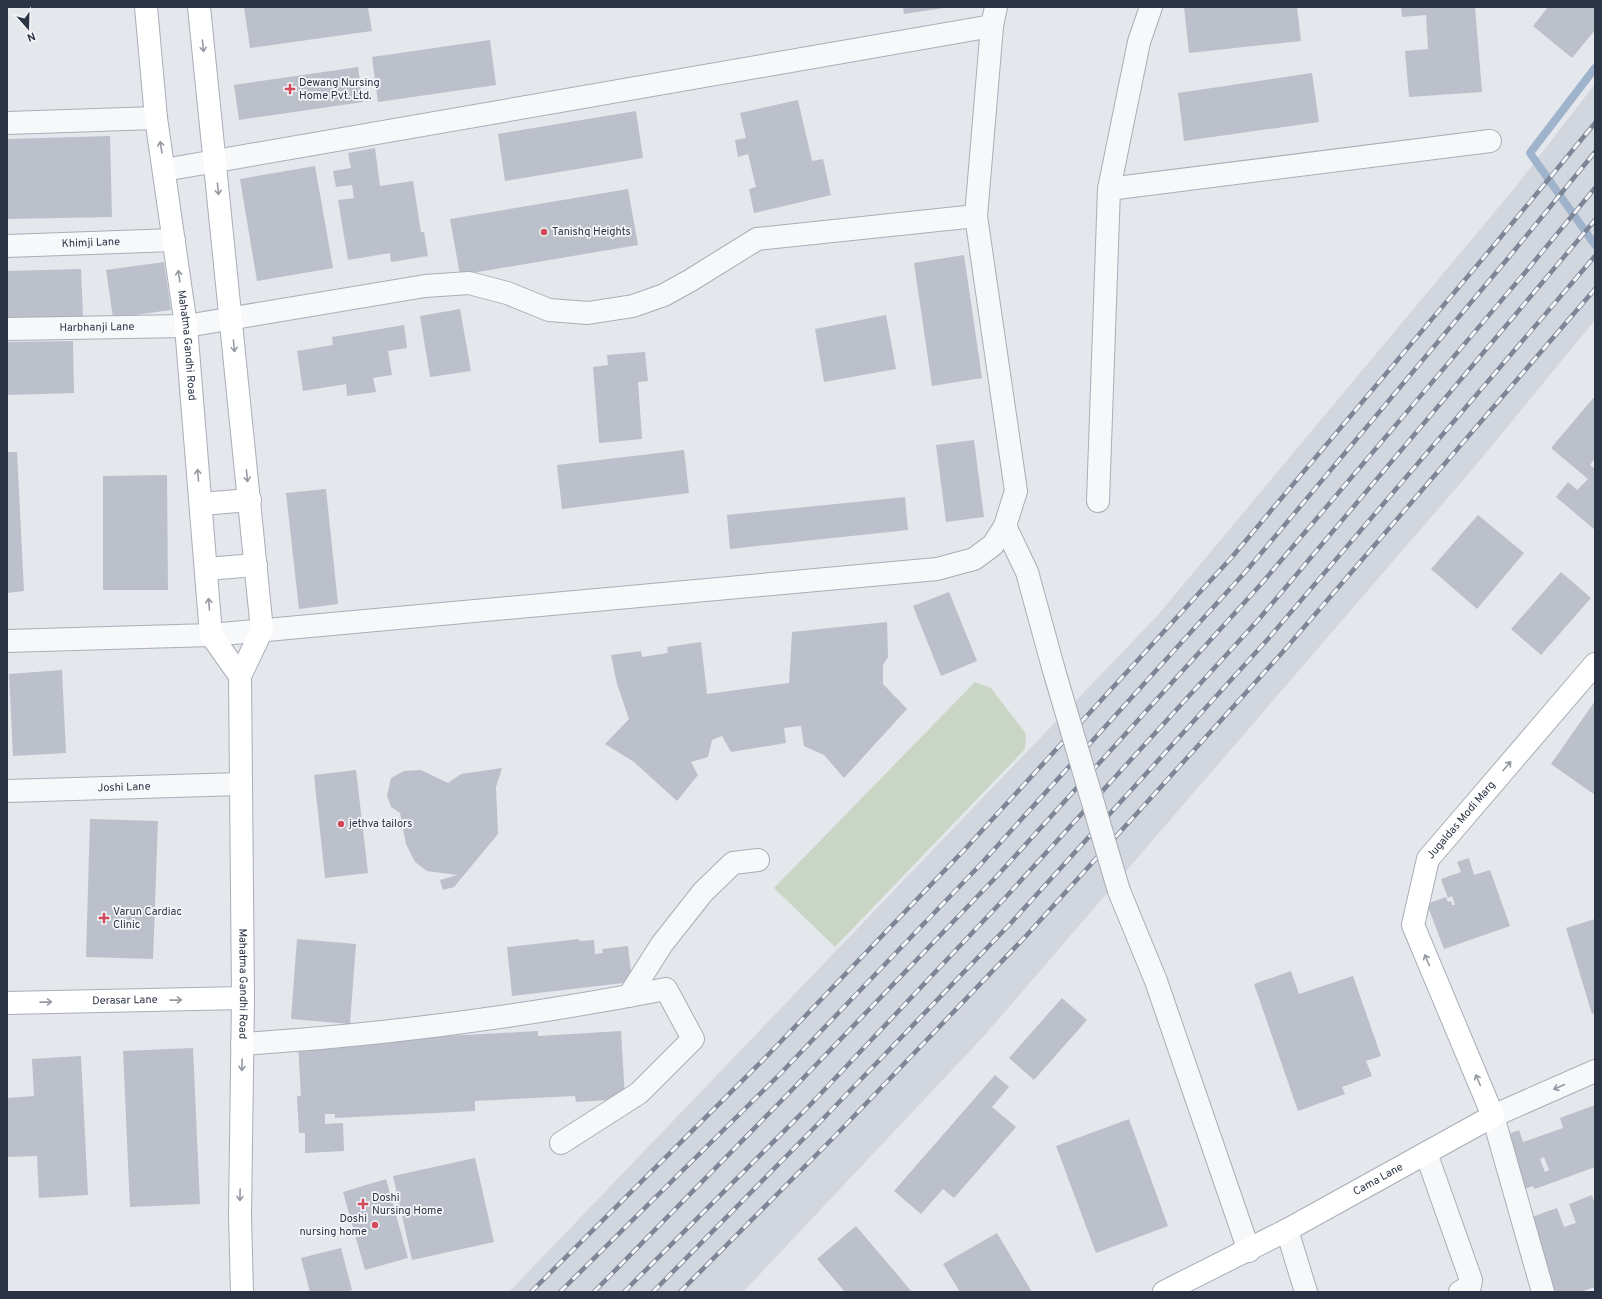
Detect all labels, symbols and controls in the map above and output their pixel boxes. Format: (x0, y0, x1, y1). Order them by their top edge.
north arrow (8, 8, 48, 48)
text: N (25, 29, 37, 44)
one-way arrow (199, 39, 207, 52)
place label: Dewang Nursing Home Pvt. Ltd. (299, 76, 380, 103)
marker: Dewang Nursing Home Pvt. Ltd. (284, 83, 296, 95)
one-way arrow (157, 141, 165, 154)
one-way arrow (214, 182, 222, 195)
place label: Tanishq Heights (552, 225, 631, 239)
marker: Tanishq Heights (539, 227, 549, 237)
street label: Khimji Lane (61, 235, 120, 251)
one-way arrow (175, 270, 183, 283)
street label: Mahatma Gandhi Road (174, 289, 199, 401)
street label: Harbhanji Lane (59, 320, 135, 335)
one-way arrow (231, 339, 238, 352)
one-way arrow (195, 469, 202, 482)
one-way arrow (243, 469, 251, 482)
one-way arrow (205, 598, 212, 611)
one-way arrow (1503, 761, 1512, 772)
street label: Jugaldas Modi Marg (1424, 778, 1499, 862)
street label: Joshi Lane (97, 780, 151, 795)
place label: jethva tailors (348, 817, 412, 831)
marker: jethva tailors (336, 819, 346, 829)
place label: Varun Cardiac Clinic (113, 905, 182, 932)
marker: Varun Cardiac Clinic (98, 912, 110, 924)
street label: Mahatma Gandhi Road (235, 928, 250, 1039)
one-way arrow (1423, 955, 1431, 967)
street label: Derasar Lane (92, 993, 158, 1008)
one-way arrow (169, 996, 182, 1004)
one-way arrow (39, 999, 52, 1006)
one-way arrow (238, 1058, 246, 1071)
one-way arrow (1474, 1074, 1481, 1086)
one-way arrow (1554, 1084, 1566, 1091)
street label: Cama Lane (1351, 1160, 1406, 1199)
one-way arrow (236, 1188, 244, 1201)
place label: Doshi Nursing Home (372, 1191, 443, 1218)
marker: Doshi Nursing Home (357, 1198, 369, 1210)
place label: Doshi nursing home (299, 1212, 367, 1239)
marker: Doshi nursing home (370, 1220, 380, 1230)

